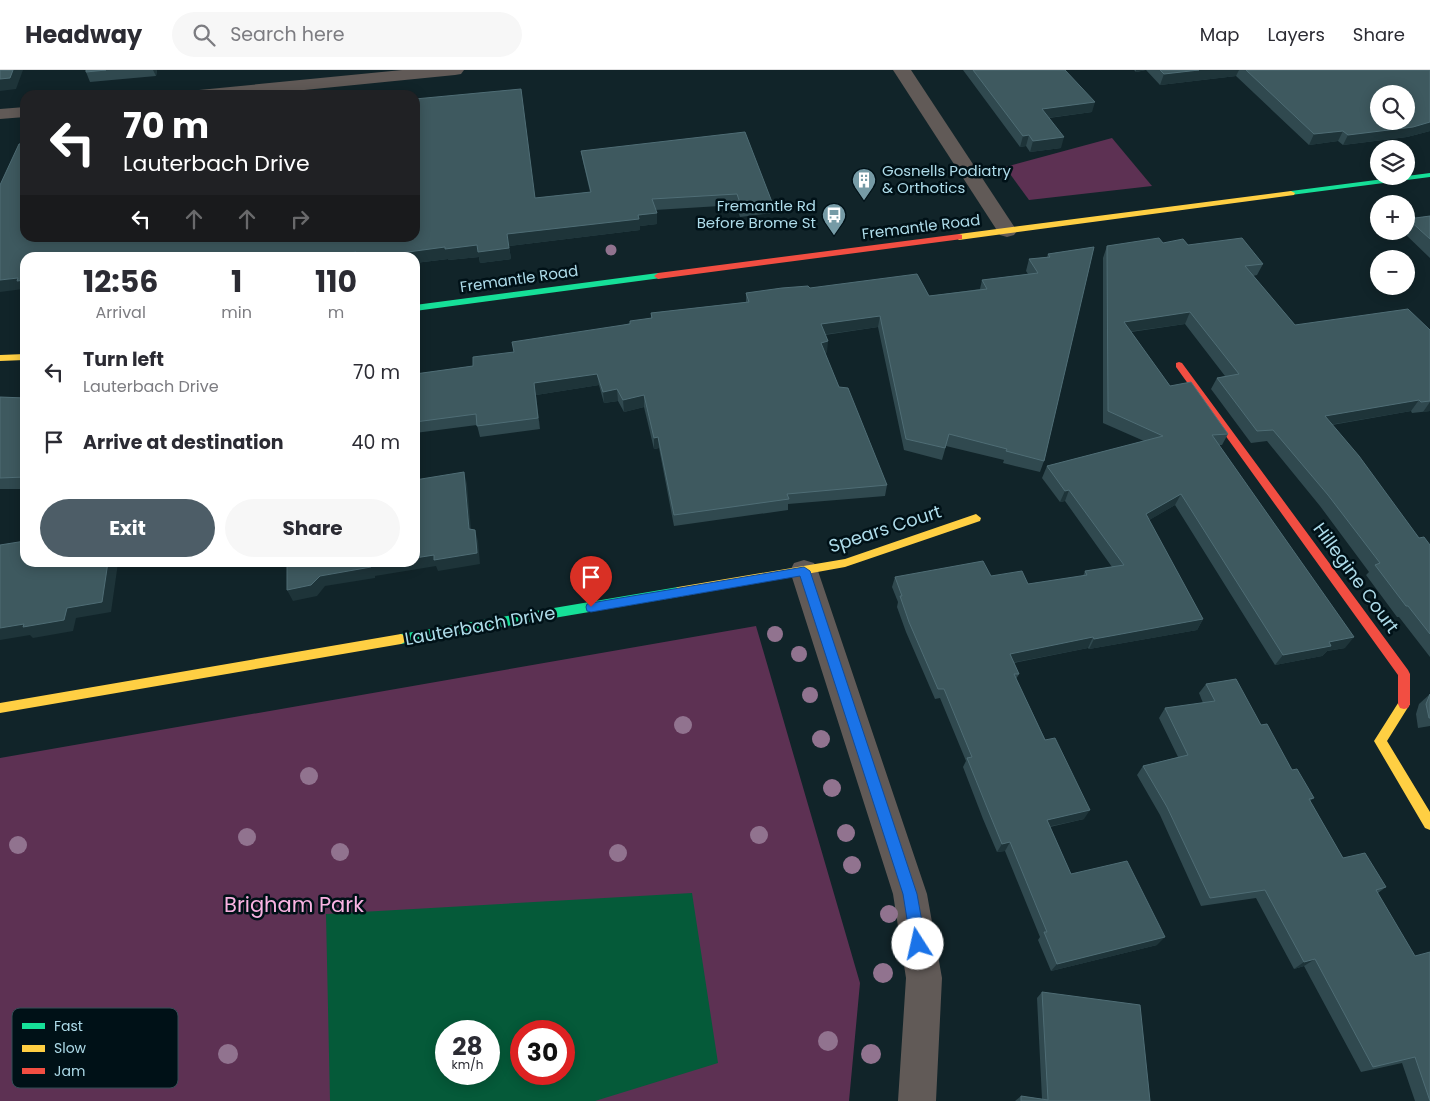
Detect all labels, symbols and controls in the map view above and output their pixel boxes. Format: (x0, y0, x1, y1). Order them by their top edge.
search box (172, 12, 522, 57)
text: Headway (25, 18, 142, 51)
icon: search (190, 21, 218, 49)
text: Search here (230, 21, 345, 48)
text: Map (1200, 22, 1240, 47)
text: Layers (1268, 22, 1325, 47)
text: Share (1353, 22, 1405, 47)
map controls (1370, 85, 1415, 295)
button: search (1370, 85, 1415, 130)
text: 70 m (123, 101, 209, 150)
icon: left (40, 110, 105, 175)
button: layers (1370, 140, 1415, 185)
text: Lauterbach Drive (123, 148, 310, 179)
place label: Gosnells Podiatry & Orthotics (882, 160, 1012, 198)
building icon: Gosnells Podiatry & Orthotics (851, 167, 877, 201)
place label: Fremantle Rd Before Brome St (697, 195, 816, 233)
button: + (1370, 195, 1415, 240)
bus stop icon: Fremantle Rd Before Brome St (821, 202, 847, 236)
icon: left (127, 205, 155, 233)
icon: ahead (180, 205, 208, 233)
icon: ahead (233, 205, 261, 233)
icon: right (286, 205, 314, 233)
street label: Fremantle Road (861, 209, 981, 244)
button: − (1370, 250, 1415, 295)
text: 12:56 (83, 260, 158, 303)
text: 1 (231, 260, 242, 303)
text: 110 (315, 260, 357, 303)
street label: Fremantle Road (458, 260, 579, 297)
text: Arrival (95, 301, 146, 324)
text: min (221, 301, 252, 324)
text: m (328, 301, 344, 324)
text: Turn left (83, 346, 164, 373)
icon: left (40, 358, 68, 386)
text: 70 m (353, 359, 400, 386)
text: Lauterbach Drive (83, 375, 219, 398)
icon: arrive (40, 428, 68, 456)
text: Arrive at destination (83, 429, 284, 456)
text: 40 m (351, 429, 400, 456)
button: Exit (40, 499, 215, 557)
button: Share (225, 499, 400, 557)
street label: Spears Court (825, 499, 944, 559)
street label: Hillegine Court (1308, 517, 1405, 638)
pin (570, 556, 612, 607)
icon: arrive (577, 563, 605, 591)
street label: Lauterbach Drive (403, 600, 557, 651)
park label: Brigham Park (224, 890, 364, 919)
position arrow (891, 917, 943, 969)
legend (12, 1008, 178, 1088)
text: Fast (54, 1016, 83, 1036)
speed limit sign: 30 (510, 1020, 575, 1085)
text: 28 (452, 1029, 483, 1064)
text: Slow (54, 1038, 87, 1058)
text: km/h (452, 1056, 483, 1073)
text: Jam (54, 1061, 85, 1081)

